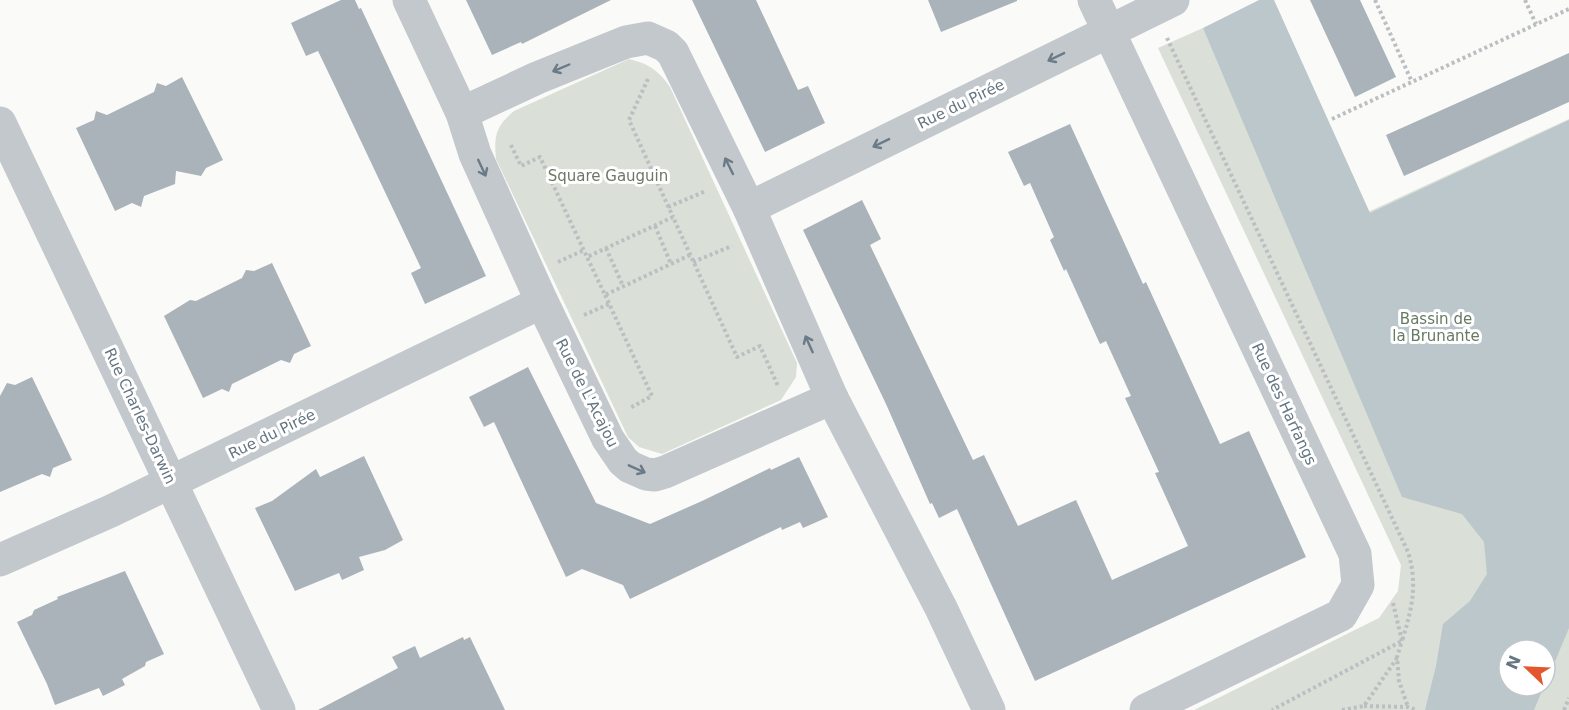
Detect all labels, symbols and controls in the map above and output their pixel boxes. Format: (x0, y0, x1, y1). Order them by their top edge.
one-way arrow (1048, 52, 1066, 63)
one-way arrow (553, 63, 571, 74)
street label: Rue du Pirée (915, 75, 1007, 133)
one-way arrow (873, 138, 891, 149)
one-way arrow (722, 158, 734, 176)
one-way arrow (477, 159, 488, 177)
park label: Square Gauguin (548, 167, 668, 185)
park label: Bassin de la Brunante (1392, 310, 1480, 345)
street label: Rue de L'Acajou (552, 336, 622, 450)
one-way arrow (803, 336, 814, 354)
street label: Rue des Harfangs (1248, 340, 1320, 468)
street label: Rue Charles-Darwin (101, 345, 179, 487)
street label: Rue du Pirée (226, 405, 318, 463)
one-way arrow (628, 464, 646, 476)
north arrow (1497, 638, 1557, 698)
text: N (1502, 652, 1525, 672)

